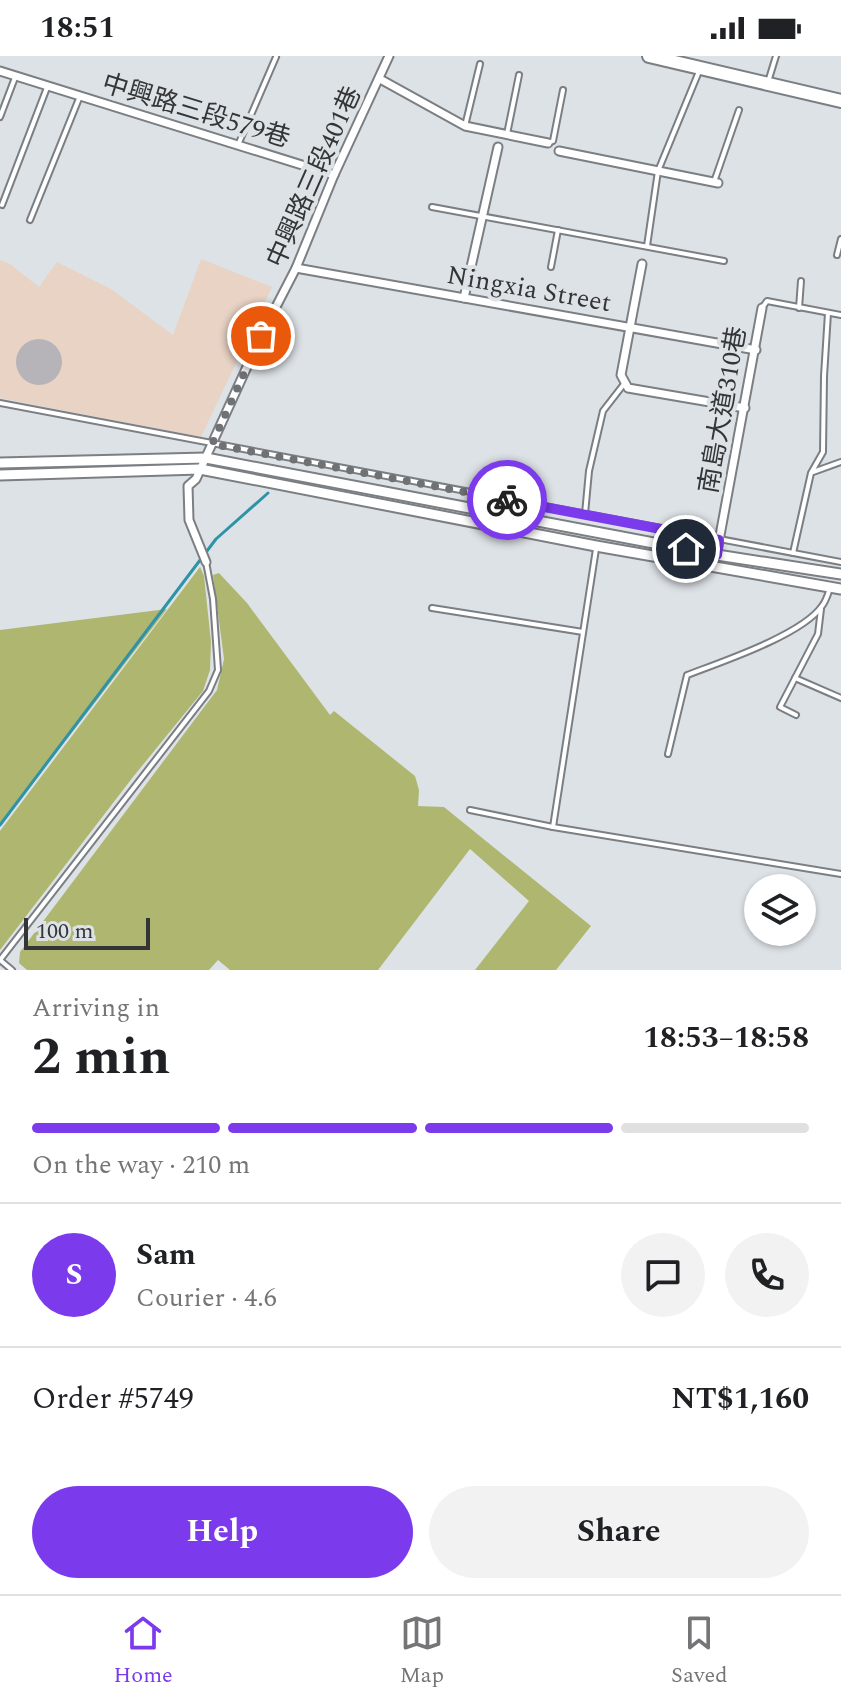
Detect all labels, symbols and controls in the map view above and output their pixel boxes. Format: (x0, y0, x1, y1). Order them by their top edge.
text: 18:51 (40, 5, 115, 51)
street label: 中興路三段579巷 (97, 63, 295, 159)
street label: 中興路三段401巷 (256, 80, 372, 274)
street label: Ningxia Street (444, 255, 614, 323)
pin (227, 302, 295, 370)
icon: bag (239, 314, 283, 358)
street label: 南島大道310巷 (689, 323, 757, 497)
courier (467, 460, 547, 540)
icon: bike (485, 478, 529, 522)
pin (652, 515, 720, 583)
icon: home (664, 527, 708, 571)
map controls (744, 874, 816, 946)
button: layers (744, 874, 816, 946)
scale bar (24, 914, 150, 950)
text: 100 m (36, 915, 93, 948)
text: Arriving in (32, 988, 160, 1028)
text: 18:53–18:58 (643, 1015, 809, 1061)
text: 2 min (32, 1018, 170, 1097)
text: On the way · 210 m (32, 1145, 250, 1185)
text: Sam (136, 1232, 196, 1278)
button: chat (621, 1233, 705, 1317)
button: phone (725, 1233, 809, 1317)
text: S (65, 1252, 83, 1298)
text: Courier · 4.6 (136, 1278, 277, 1318)
text: Order #5749 (32, 1376, 194, 1422)
text: NT$1,160 (671, 1376, 809, 1422)
button: Help (32, 1486, 413, 1578)
button: Share (429, 1486, 809, 1578)
tab: Home (113, 1611, 173, 1692)
tab: Map (400, 1611, 444, 1692)
tab: Saved (671, 1611, 727, 1692)

